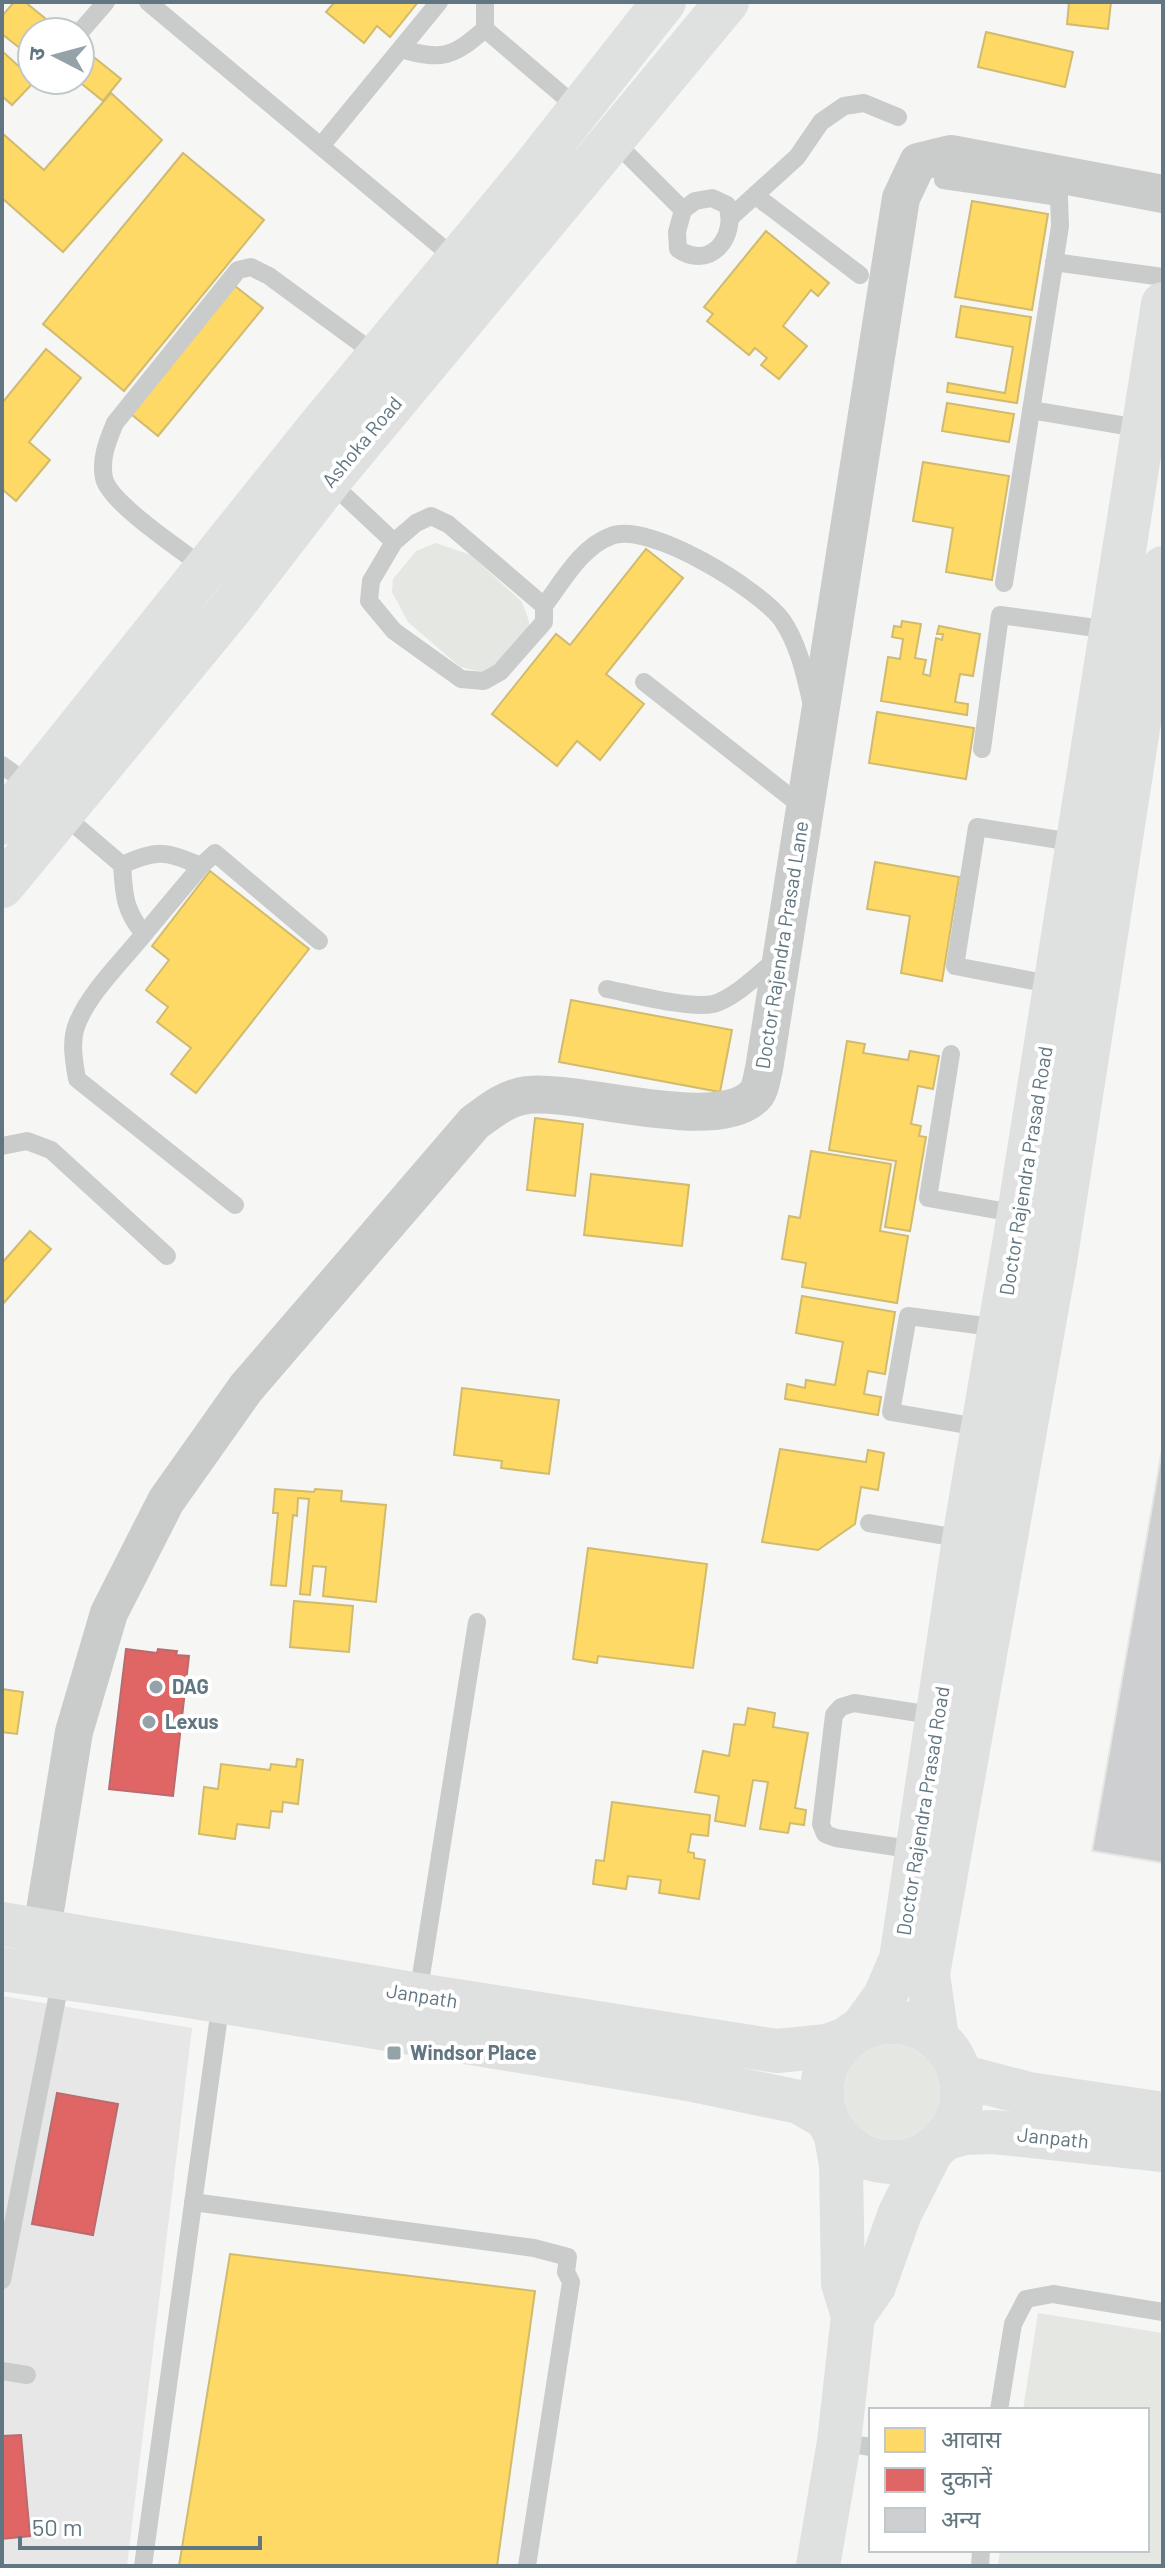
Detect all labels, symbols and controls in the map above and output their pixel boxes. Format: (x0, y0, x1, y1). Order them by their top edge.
north arrow (16, 16, 96, 96)
text: उ (22, 45, 49, 62)
street label: Ashoka Road (316, 391, 406, 492)
street label: Doctor Rajendra Prasad Lane (750, 819, 812, 1071)
street label: Doctor Rajendra Prasad Road (993, 1044, 1057, 1297)
place label: DAG (172, 1674, 209, 1698)
marker: DAG (147, 1678, 165, 1696)
street label: Doctor Rajendra Prasad Road (890, 1684, 954, 1937)
place label: Lexus (165, 1709, 219, 1733)
marker: Lexus (140, 1713, 158, 1731)
street label: Janpath (385, 1978, 459, 2012)
place label: Windsor Place (410, 2040, 537, 2064)
marker: Windsor Place (385, 2044, 403, 2062)
street label: Janpath (1016, 2121, 1090, 2153)
legend (869, 2408, 1149, 2552)
text: आवास (941, 2424, 1002, 2453)
text: दुकानें (941, 2464, 992, 2495)
scale bar (20, 2500, 260, 2550)
text: अन्य (941, 2504, 981, 2533)
text: 50 m (32, 2512, 83, 2541)

